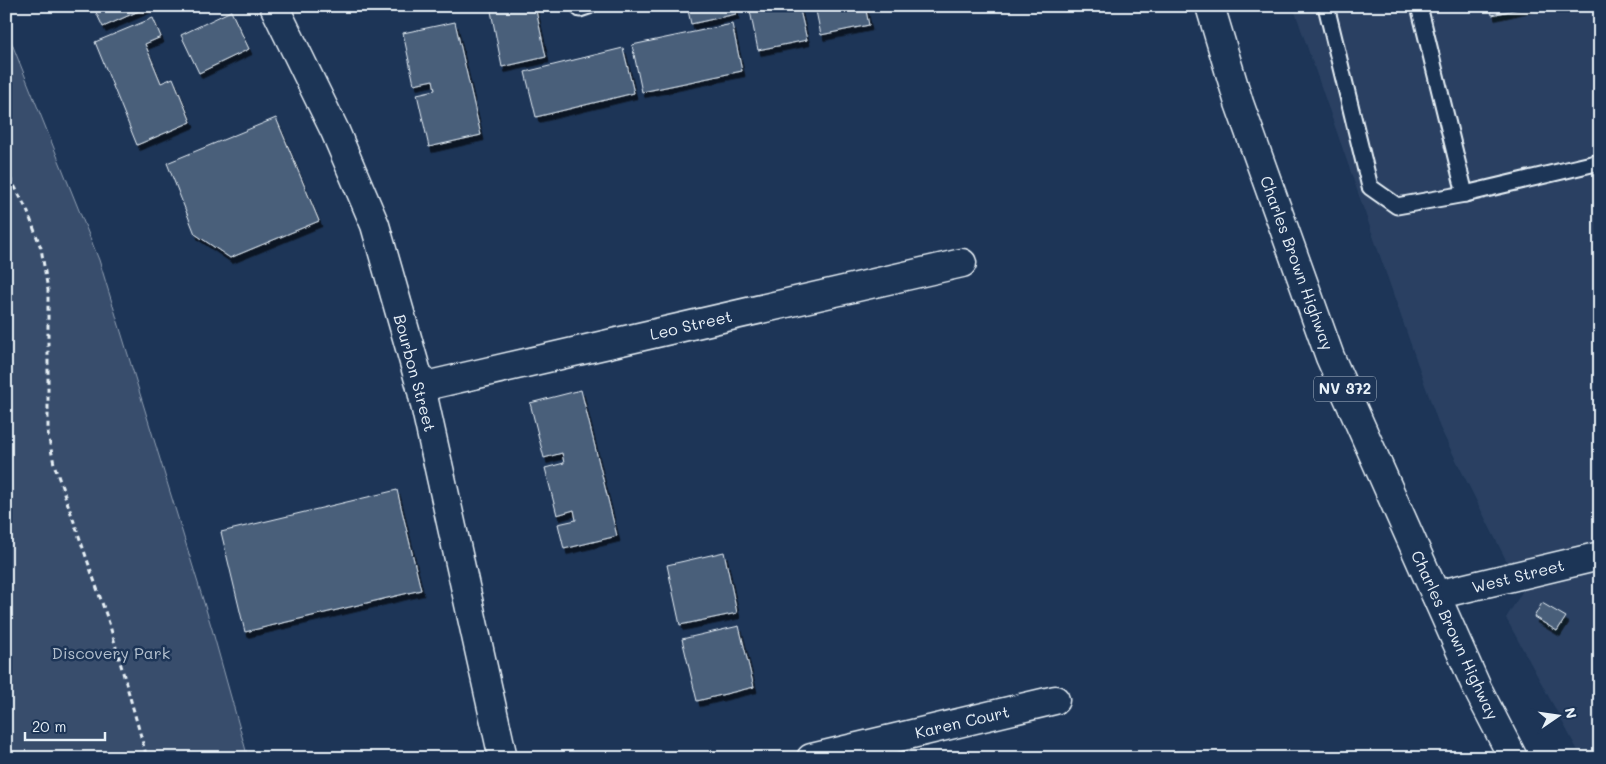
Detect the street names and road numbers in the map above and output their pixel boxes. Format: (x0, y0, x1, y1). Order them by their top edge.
street label: Charles Brown Highway (1256, 173, 1339, 353)
street label: Leo Street (648, 305, 734, 344)
street label: Bourbon Street (390, 312, 441, 434)
road number: NV 372 (1314, 376, 1376, 402)
street label: Charles Brown Highway (1407, 547, 1504, 723)
street label: West Street (1469, 554, 1566, 597)
street label: Karen Court (913, 700, 1011, 743)

